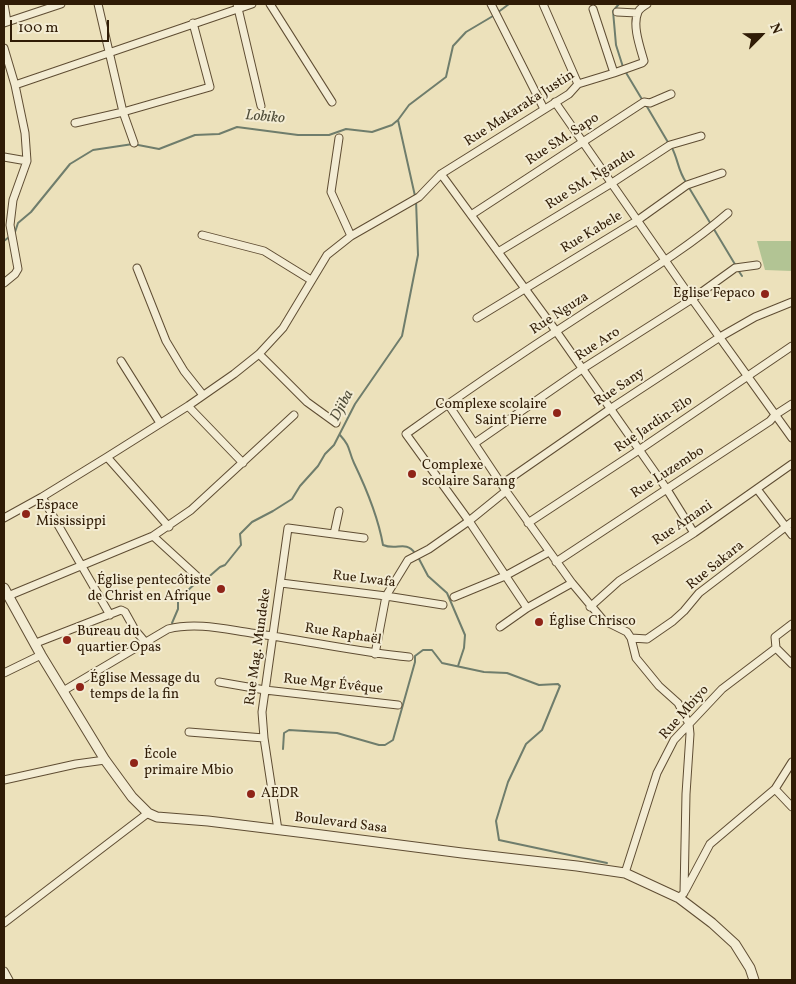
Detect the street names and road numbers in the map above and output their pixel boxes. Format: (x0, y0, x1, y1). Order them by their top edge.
street label: Rue Makaraka Justin (462, 67, 578, 151)
street label: Rue SM. Sapo (523, 110, 603, 170)
street label: Rue SM. Ngandu (543, 146, 639, 214)
street label: Rue Kabele (558, 208, 626, 258)
street label: Rue Nguza (528, 289, 592, 339)
street label: Rue Aro (572, 324, 624, 366)
street label: Rue Sany (592, 365, 648, 411)
street label: Rue Jardin-Elo (612, 393, 696, 457)
street label: Rue Luzembo (628, 443, 708, 503)
street label: Rue Amani (650, 498, 716, 550)
street label: Rue Sakara (684, 538, 748, 594)
street label: Rue Lwafa (332, 568, 396, 592)
street label: Rue Mag. Mundeke (242, 588, 276, 706)
street label: Rue Raphaël (303, 621, 383, 649)
street label: Rue Mgr Évêque (282, 671, 384, 699)
street label: Rue Mbiyo (657, 682, 713, 744)
street label: Boulevard Sasa (294, 810, 388, 838)

